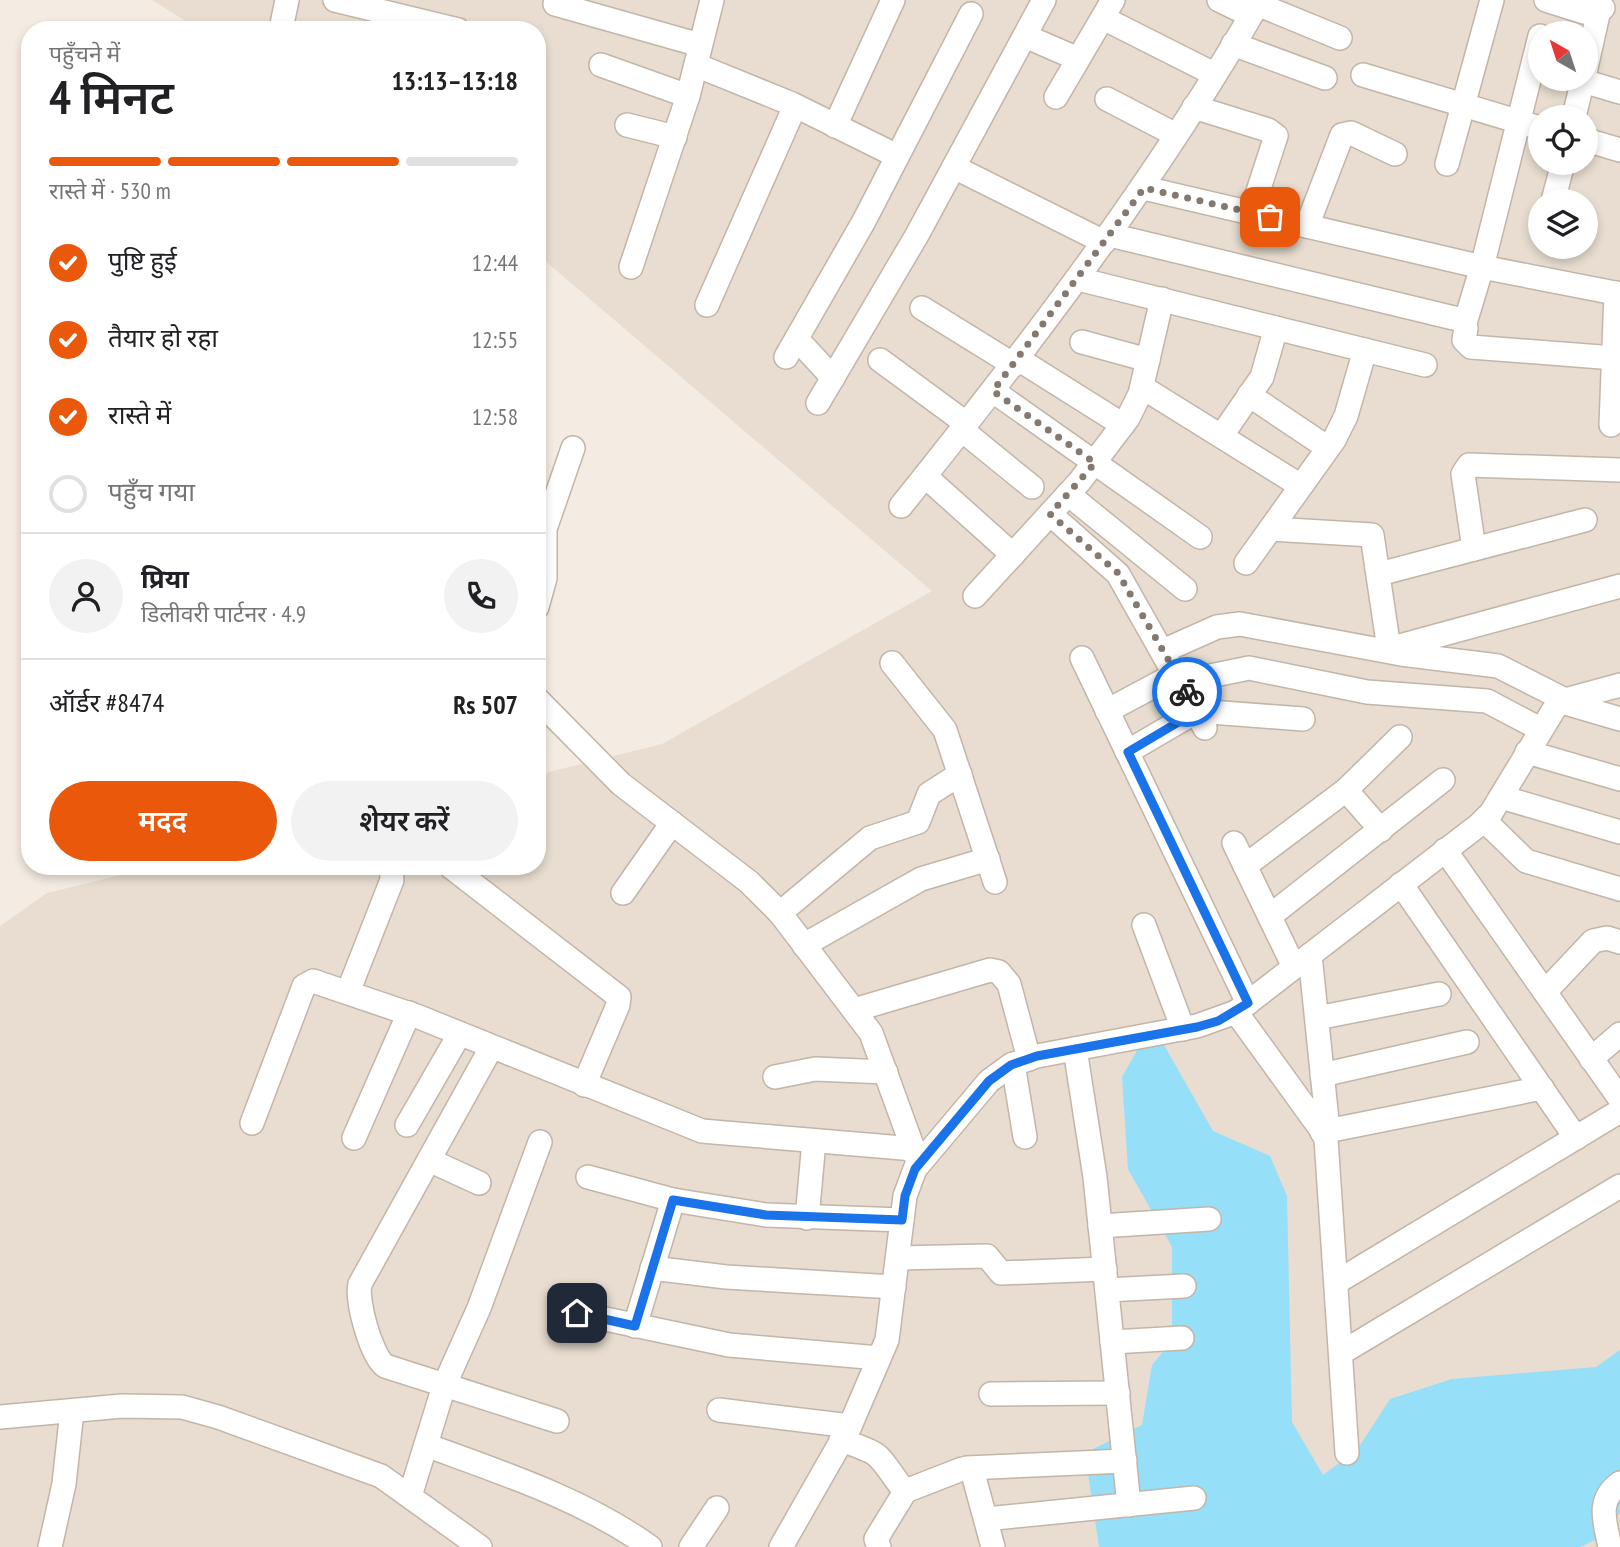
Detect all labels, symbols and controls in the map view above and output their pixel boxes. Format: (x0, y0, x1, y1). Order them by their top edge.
north arrow (1528, 21, 1598, 91)
map controls (1528, 21, 1598, 259)
text: पहुँचने में (49, 39, 120, 68)
text: 13:13–13:18 (391, 64, 518, 97)
text: 4 मिनट (49, 67, 174, 127)
button: locate (1528, 105, 1598, 175)
text: रास्ते में · 530 m (49, 176, 171, 205)
pin (1240, 187, 1300, 247)
button: layers (1528, 189, 1598, 259)
icon: bag (1251, 198, 1289, 236)
icon: check (49, 244, 87, 282)
text: पुष्टि हुई (108, 244, 177, 277)
text: 12:44 (472, 248, 518, 277)
icon: check (49, 321, 87, 359)
text: तैयार हो रहा (108, 321, 218, 354)
text: 12:55 (472, 325, 518, 354)
icon: check (49, 398, 87, 436)
text: रास्ते में (108, 398, 171, 431)
text: 12:58 (472, 402, 518, 431)
text: पहुँच गया (108, 475, 195, 508)
button: person (49, 559, 123, 633)
button: phone (444, 559, 518, 633)
text: प्रिया (141, 562, 189, 595)
text: डिलीवरी पार्टनर · 4.9 (141, 599, 306, 628)
courier (1152, 657, 1222, 727)
icon: bike (1168, 673, 1206, 711)
text: ऑर्डर #8474 (49, 686, 164, 719)
text: Rs 507 (453, 688, 518, 721)
button: मदद (49, 781, 277, 861)
button: शेयर करें (291, 781, 518, 861)
pin (547, 1283, 607, 1343)
icon: home (558, 1294, 596, 1332)

